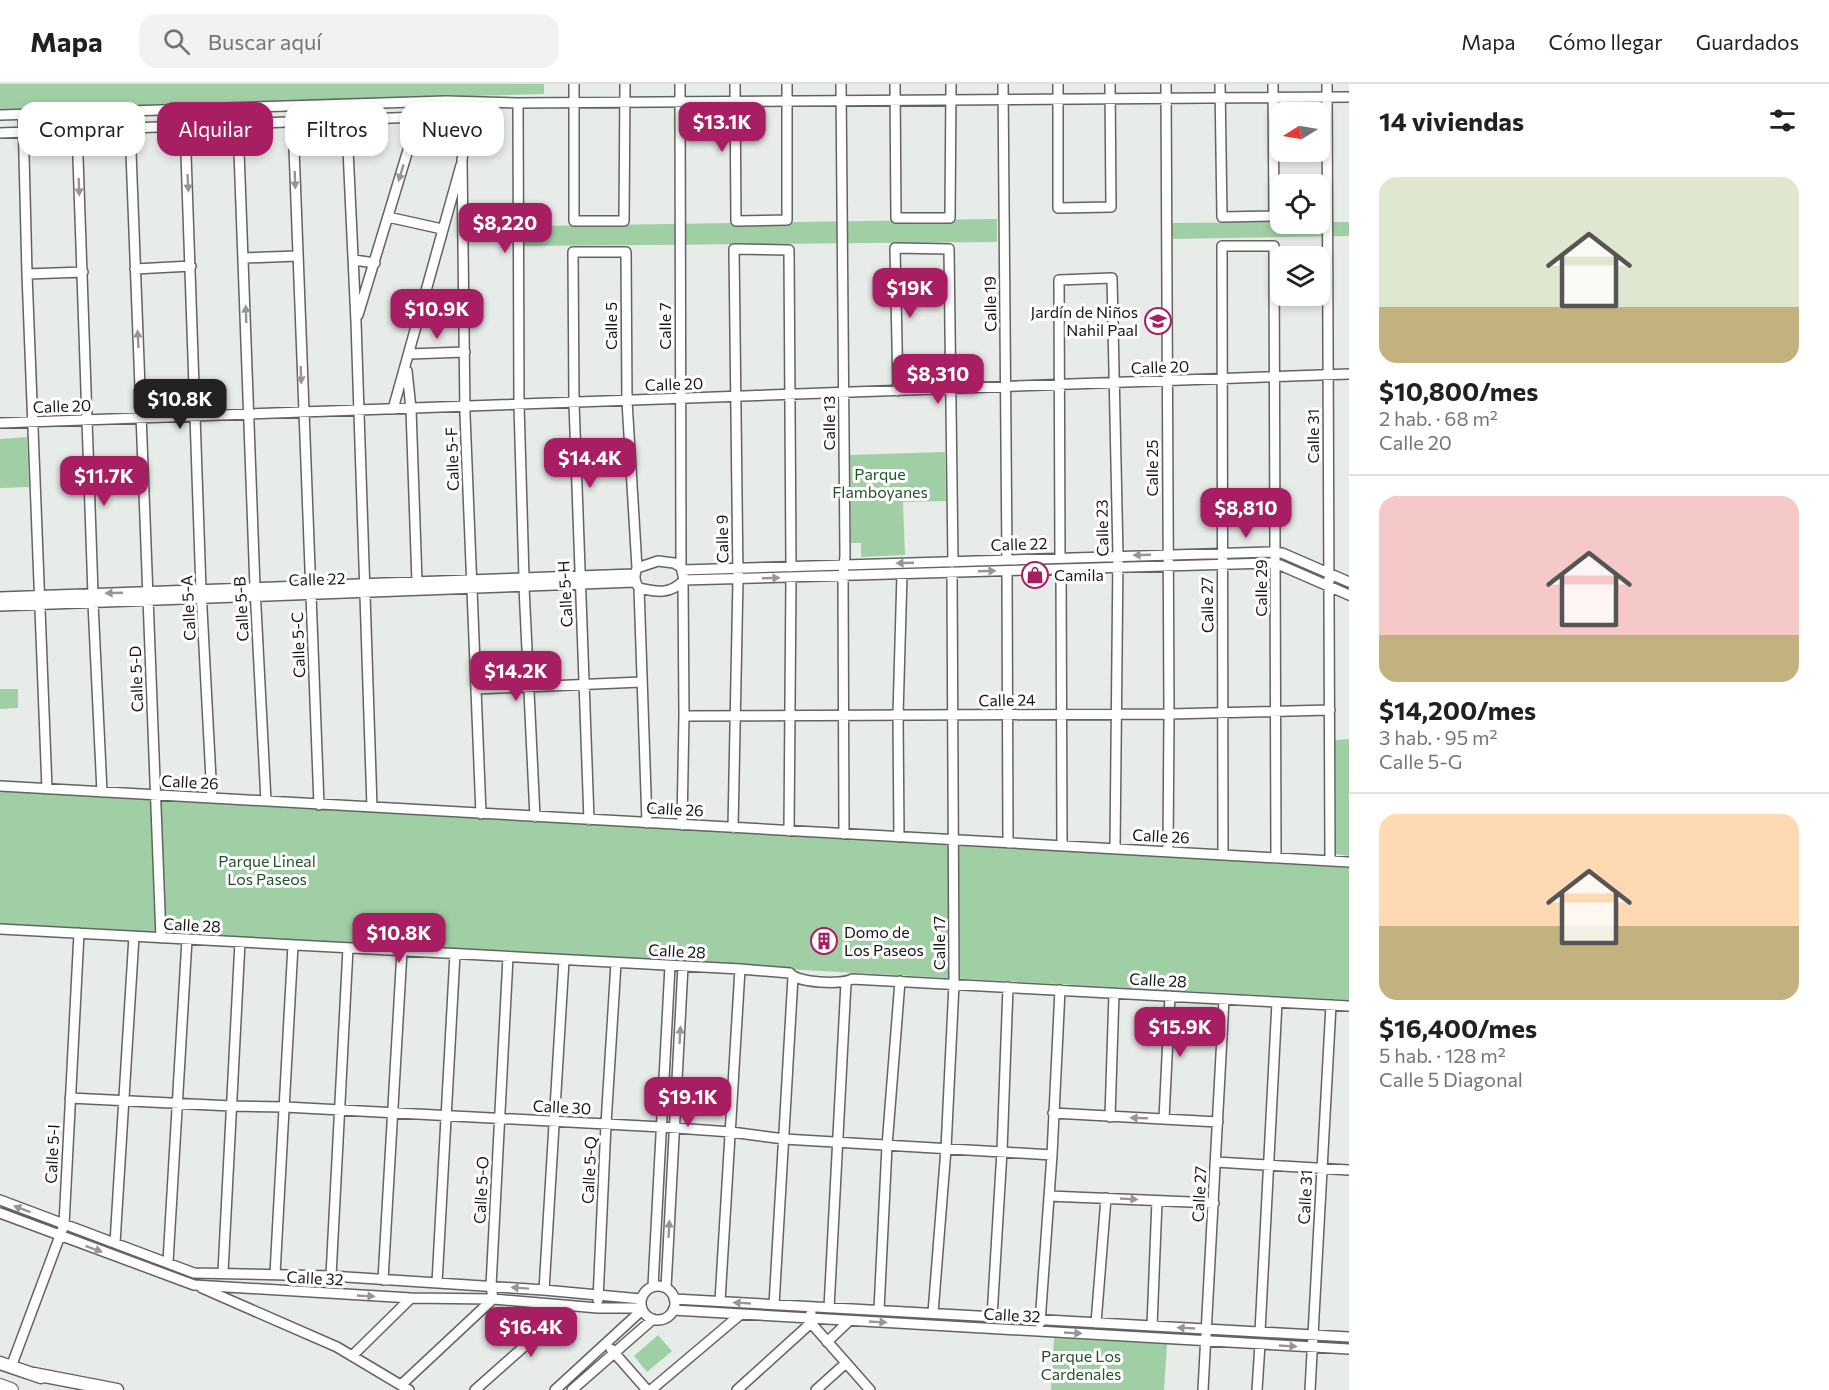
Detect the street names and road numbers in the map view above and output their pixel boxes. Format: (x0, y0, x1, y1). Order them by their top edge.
street label: Calle 19 (980, 276, 999, 332)
street label: Calle 5 (601, 302, 620, 350)
street label: Calle 7 (655, 302, 674, 350)
street label: Calle 20 (1131, 356, 1189, 377)
street label: Calle 20 (645, 373, 703, 394)
street label: Calle 20 (33, 395, 91, 416)
street label: Calle 13 (819, 396, 838, 450)
street label: Calle 31 (1303, 409, 1322, 463)
street label: Calle 5-F (441, 427, 462, 491)
street label: Calle 25 (1142, 439, 1161, 497)
street label: Calle 23 (1092, 499, 1111, 557)
street label: Calle 9 (712, 515, 731, 564)
street label: Calle 22 (990, 533, 1048, 554)
street label: Calle 29 (1251, 559, 1270, 617)
street label: Calle 5-H (553, 560, 576, 628)
street label: Calle 22 (288, 568, 346, 589)
street label: Calle 5-A (176, 575, 199, 641)
street label: Calle 5-B (229, 576, 252, 642)
street label: Calle 27 (1197, 577, 1216, 633)
street label: Calle 5-C (287, 612, 308, 678)
street label: Calle 5-D (125, 645, 146, 713)
street label: Calle 24 (978, 689, 1036, 709)
street label: Calle 26 (161, 771, 219, 792)
street label: Calle 26 (646, 798, 704, 819)
street label: Calle 26 (1132, 825, 1190, 846)
street label: Calle 28 (163, 914, 221, 935)
street label: Calle 17 (929, 916, 948, 970)
street label: Calle 28 (648, 940, 706, 961)
street label: Calle 28 (1129, 969, 1187, 990)
street label: Calle 30 (532, 1095, 592, 1118)
street label: Calle 5-I (40, 1124, 63, 1184)
street label: Calle 5-Q (577, 1136, 600, 1204)
street label: Calle 5-O (469, 1156, 492, 1224)
street label: Calle 27 (1188, 1165, 1209, 1223)
street label: Calle 31 (1294, 1169, 1315, 1225)
street label: Calle 32 (286, 1267, 344, 1288)
street label: Calle 32 (983, 1304, 1041, 1325)

